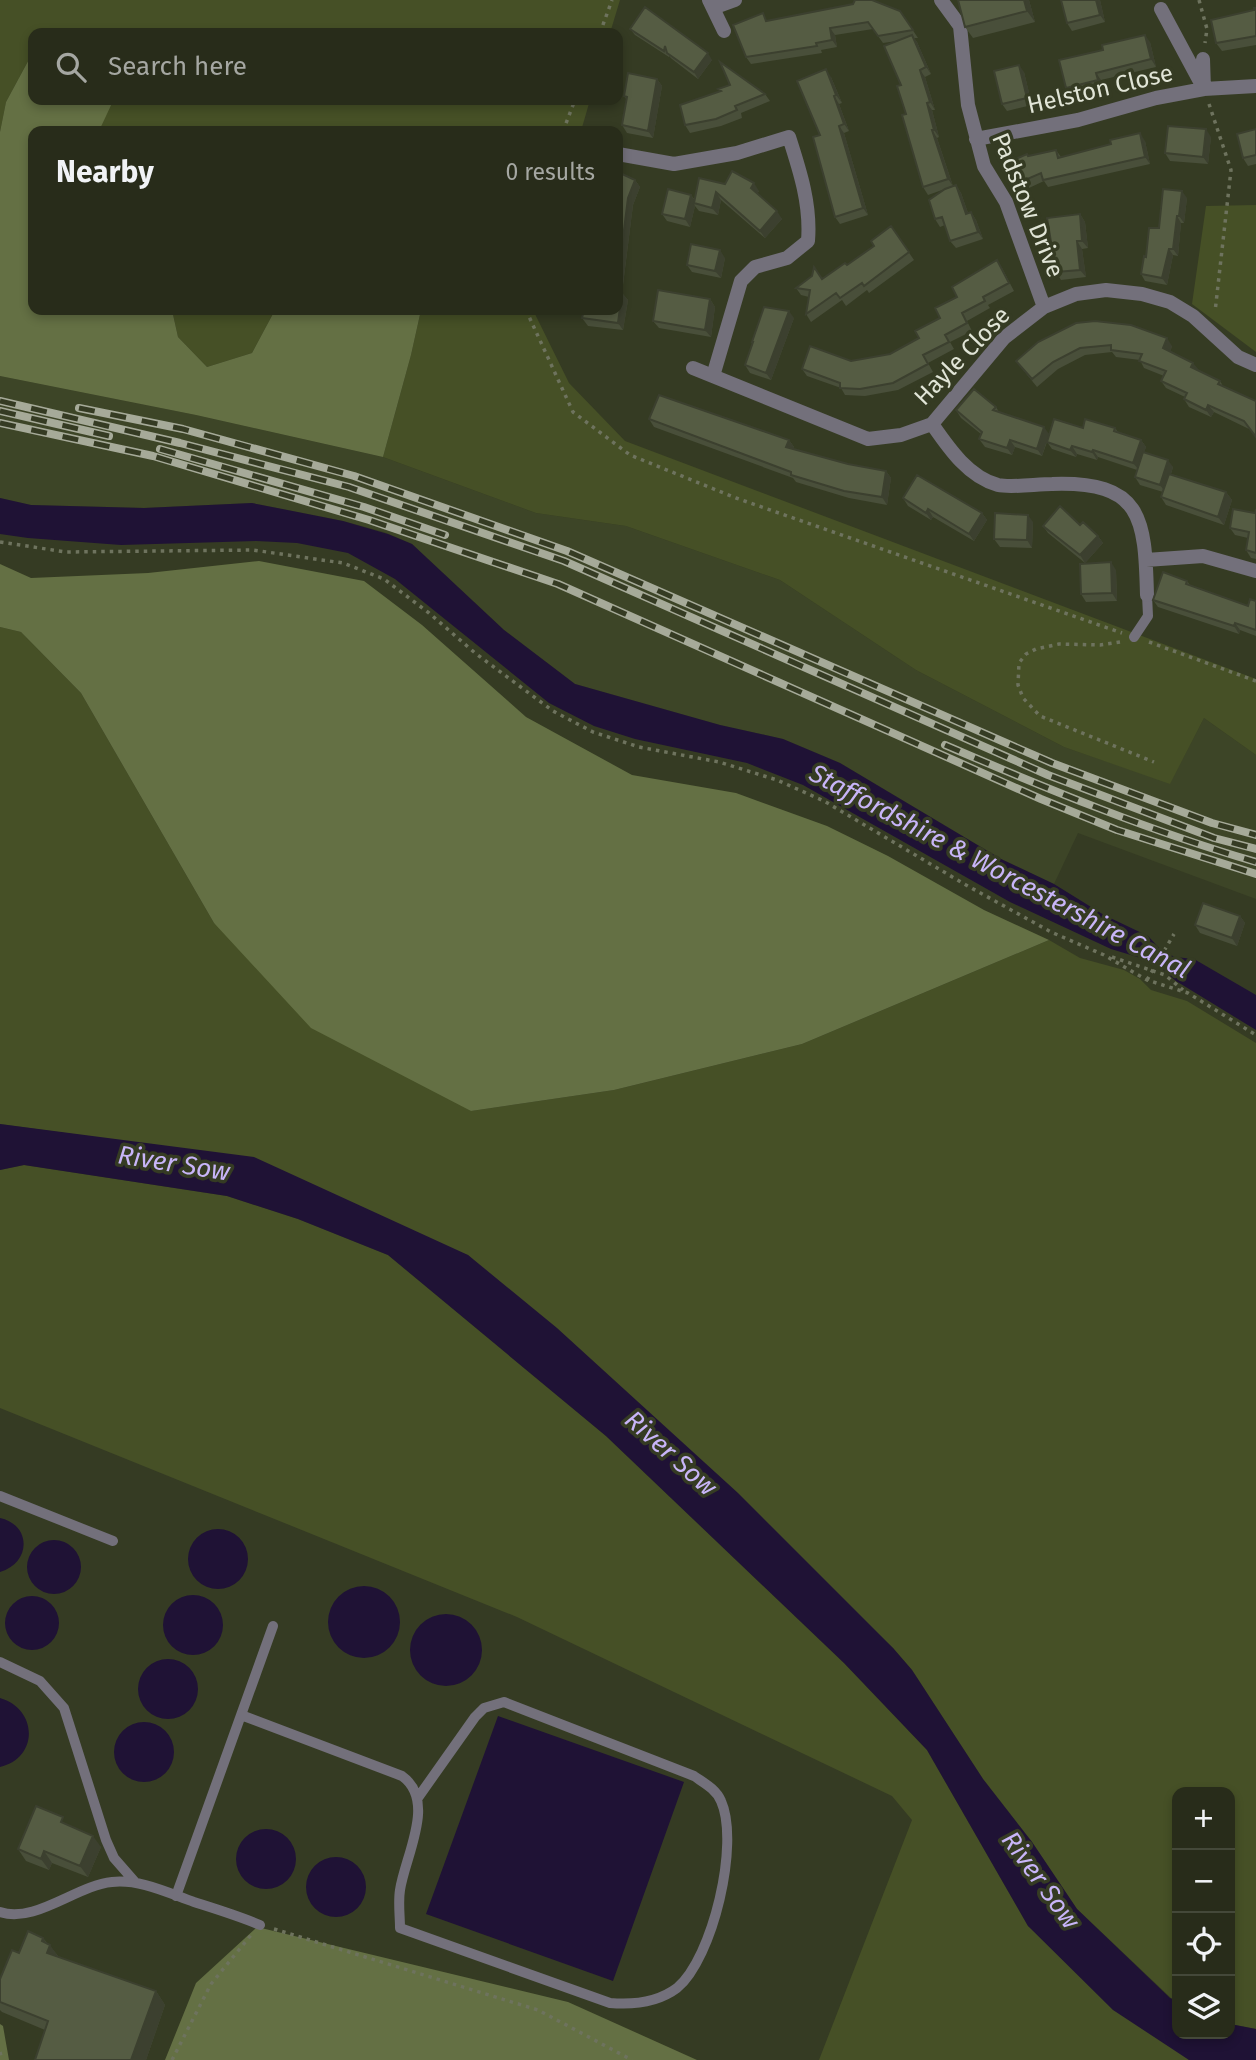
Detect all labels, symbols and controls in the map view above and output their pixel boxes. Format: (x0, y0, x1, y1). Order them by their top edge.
search box (28, 28, 623, 105)
icon: search (52, 48, 90, 86)
text: Search here (108, 51, 247, 82)
street label: Helston Close (1024, 59, 1176, 119)
street label: Padstow Drive (986, 129, 1070, 281)
text: Nearby (56, 154, 154, 190)
text: 0 results (505, 158, 595, 186)
street label: Hayle Close (908, 301, 1016, 411)
water label: Staffordshire & Worcestershire Canal (803, 757, 1195, 985)
water label: River Sow (116, 1139, 233, 1188)
water label: River Sow (618, 1404, 723, 1503)
map controls (1172, 1787, 1235, 2039)
button: + (1172, 1787, 1235, 1850)
water label: River Sow (995, 1825, 1087, 1936)
button: − (1172, 1850, 1235, 1913)
button: locate (1172, 1913, 1235, 1976)
button: layers (1172, 1976, 1235, 2039)

